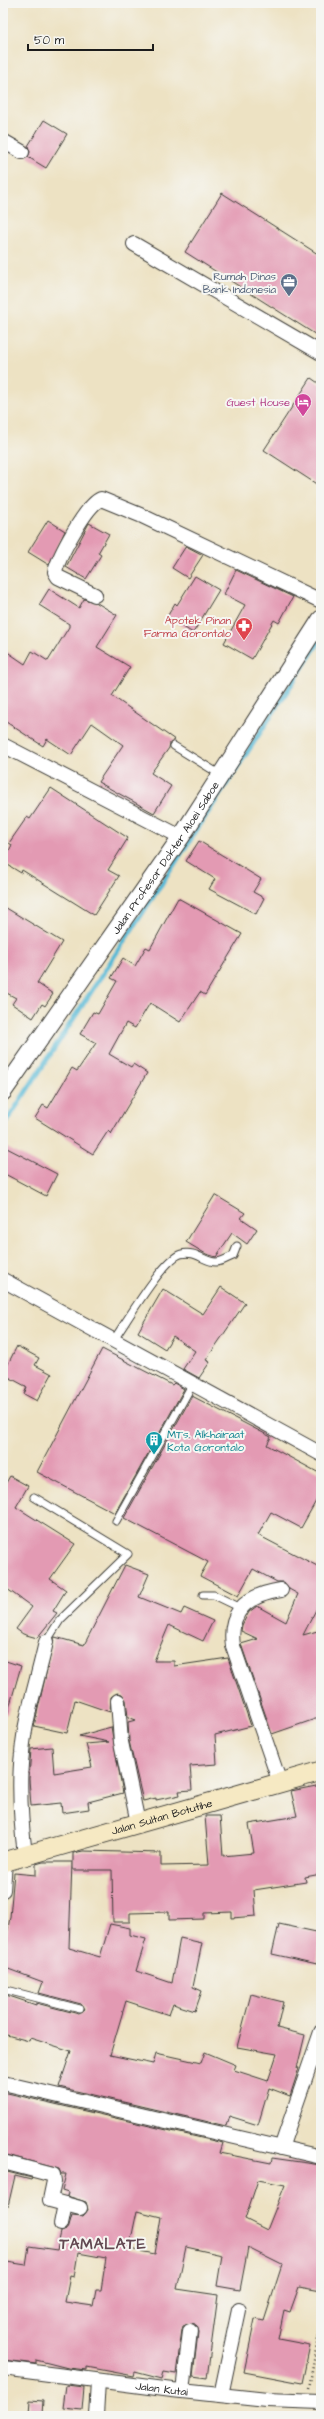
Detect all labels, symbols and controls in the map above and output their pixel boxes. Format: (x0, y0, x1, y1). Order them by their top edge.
scale bar (28, 26, 153, 52)
text: 50 m (34, 32, 65, 49)
place label: Rumah Dinas Bank Indonesia (203, 269, 276, 297)
office icon: Rumah Dinas Bank Indonesia (279, 272, 299, 297)
hotel icon: Guest House (293, 392, 313, 417)
place label: Guest House (227, 395, 290, 410)
place label: Apotek Pinan Farma Gorontalo (144, 613, 232, 641)
pharmacy icon: Apotek Pinan Farma Gorontalo (234, 616, 254, 641)
street label: Jalan Profesor Dokter Aloei Saboe (108, 778, 222, 937)
place label: MTs. Alkhairaat Kota Gorontalo (167, 1427, 245, 1455)
building icon: MTs. Alkhairaat Kota Gorontalo (144, 1430, 164, 1455)
street label: Jalan Sultan Botutihe (109, 1795, 214, 1838)
district label: TAMALATE (58, 2234, 147, 2255)
street label: Jalan Kutai (135, 2378, 189, 2399)

